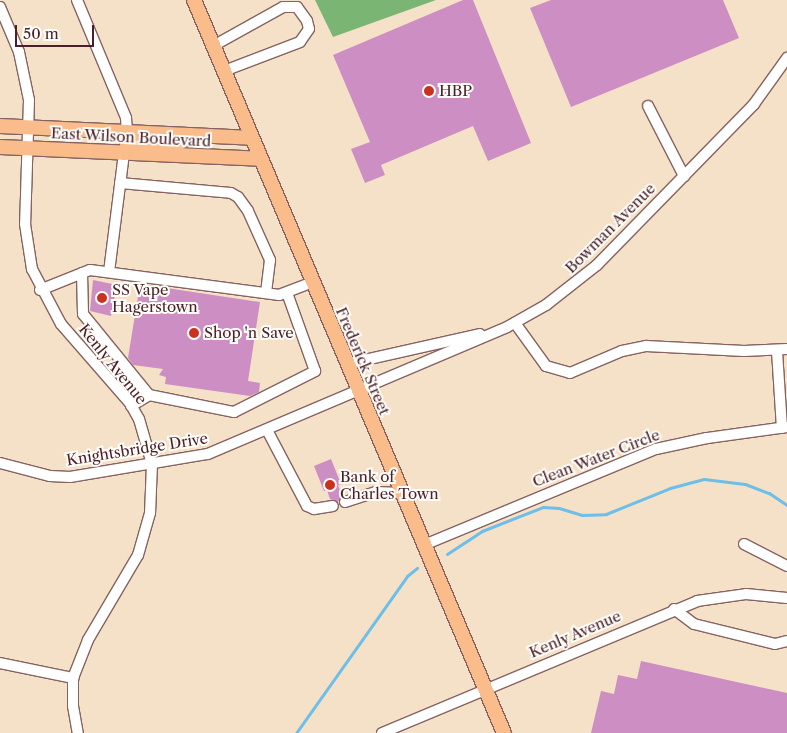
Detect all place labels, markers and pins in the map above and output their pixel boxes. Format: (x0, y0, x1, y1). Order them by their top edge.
place label: HBP (439, 82, 472, 100)
marker: HBP (423, 85, 435, 97)
place label: SS Vape Hagerstown (112, 280, 198, 315)
marker: SS Vape Hagerstown (96, 292, 108, 304)
place label: Shop 'n Save (204, 324, 294, 342)
marker: Shop 'n Save (188, 327, 200, 339)
place label: Bank of Charles Town (340, 467, 439, 502)
marker: Bank of Charles Town (324, 479, 336, 491)

